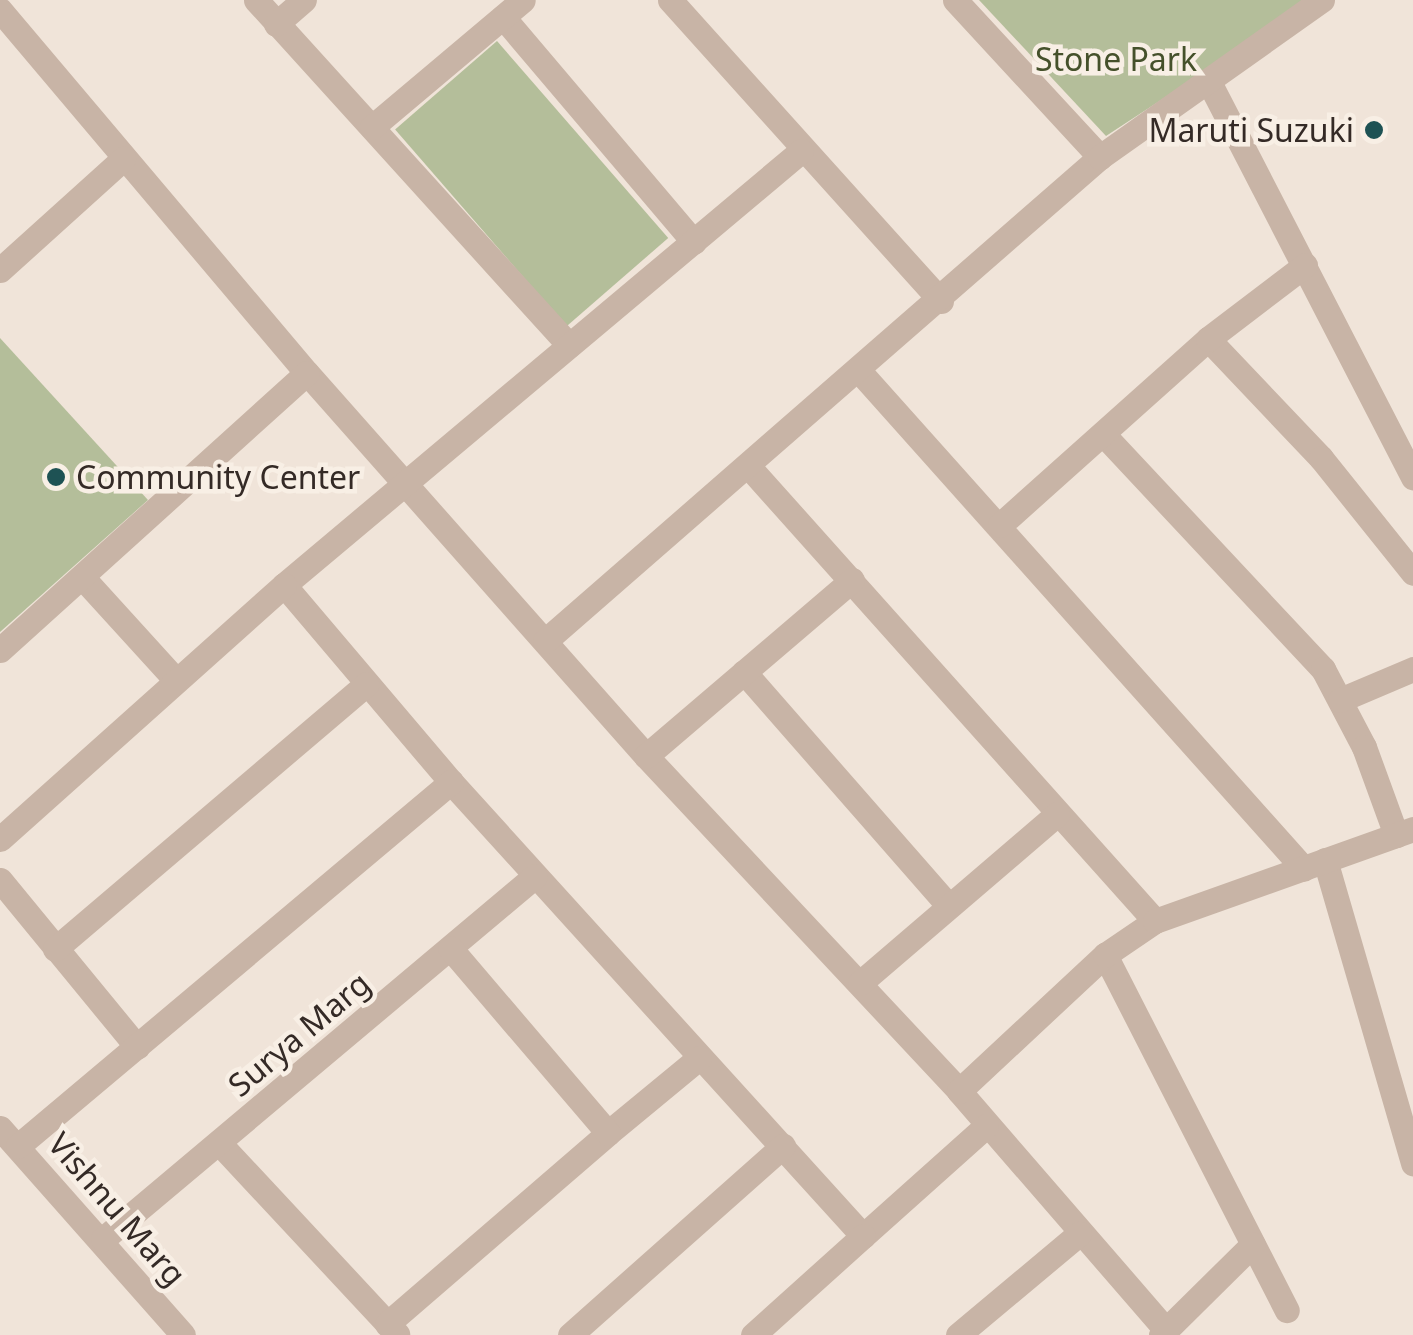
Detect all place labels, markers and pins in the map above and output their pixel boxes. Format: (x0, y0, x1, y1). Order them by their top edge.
place label: Maruti Suzuki (1148, 111, 1354, 149)
marker: Maruti Suzuki (1363, 119, 1385, 141)
place label: Community Center (76, 458, 360, 496)
marker: Community Center (45, 466, 67, 488)

